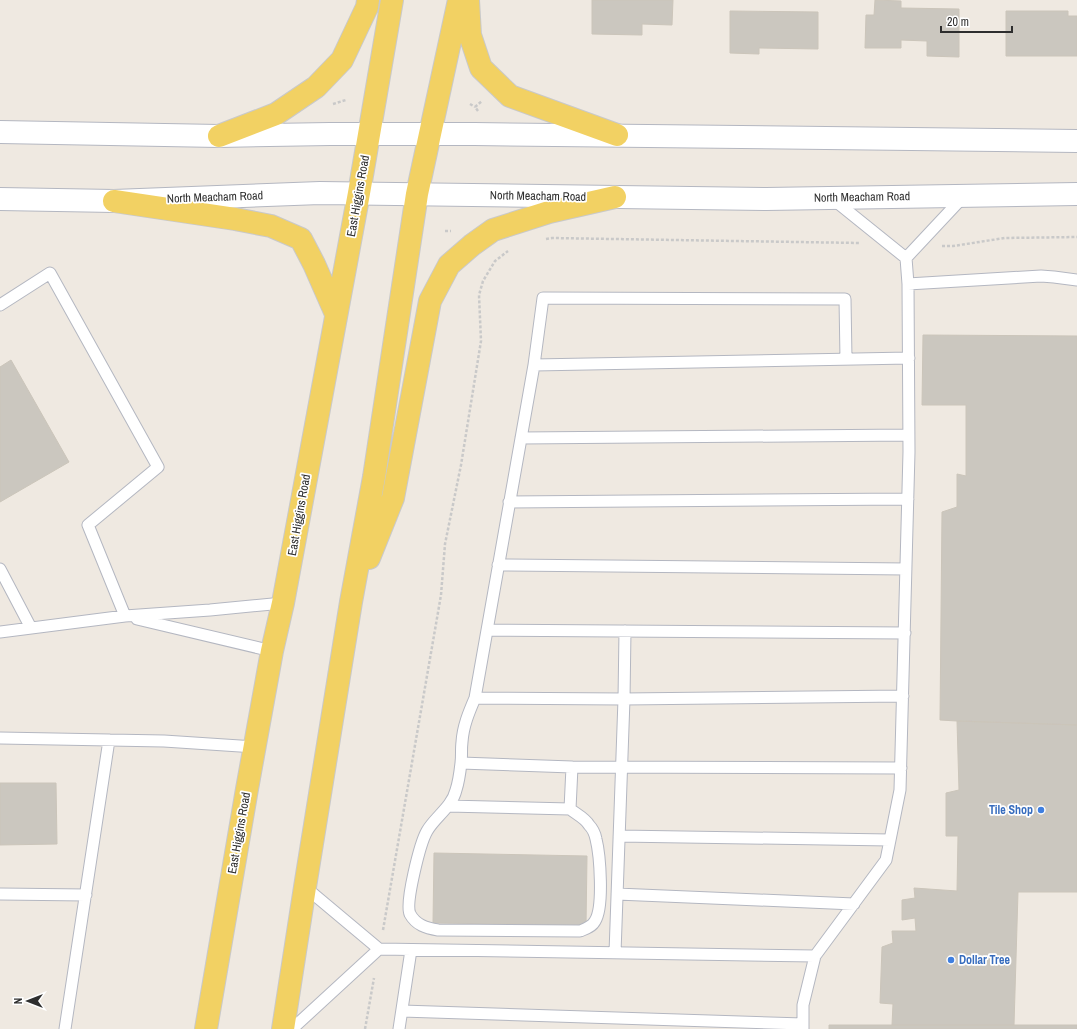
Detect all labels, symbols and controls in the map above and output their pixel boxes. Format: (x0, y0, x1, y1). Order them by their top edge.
scale bar (941, 8, 1012, 34)
text: 20 m (947, 14, 969, 30)
street label: East Higgins Road (343, 154, 373, 238)
street label: North Meacham Road (167, 187, 263, 207)
street label: North Meacham Road (490, 187, 586, 205)
street label: North Meacham Road (814, 188, 910, 206)
street label: East Higgins Road (284, 473, 314, 557)
street label: East Higgins Road (224, 791, 254, 875)
place label: Tile Shop (989, 802, 1033, 818)
marker: Tile Shop (1036, 805, 1046, 815)
place label: Dollar Tree (959, 952, 1010, 968)
marker: Dollar Tree (946, 955, 956, 965)
north arrow (8, 981, 48, 1021)
text: N (11, 998, 25, 1004)

